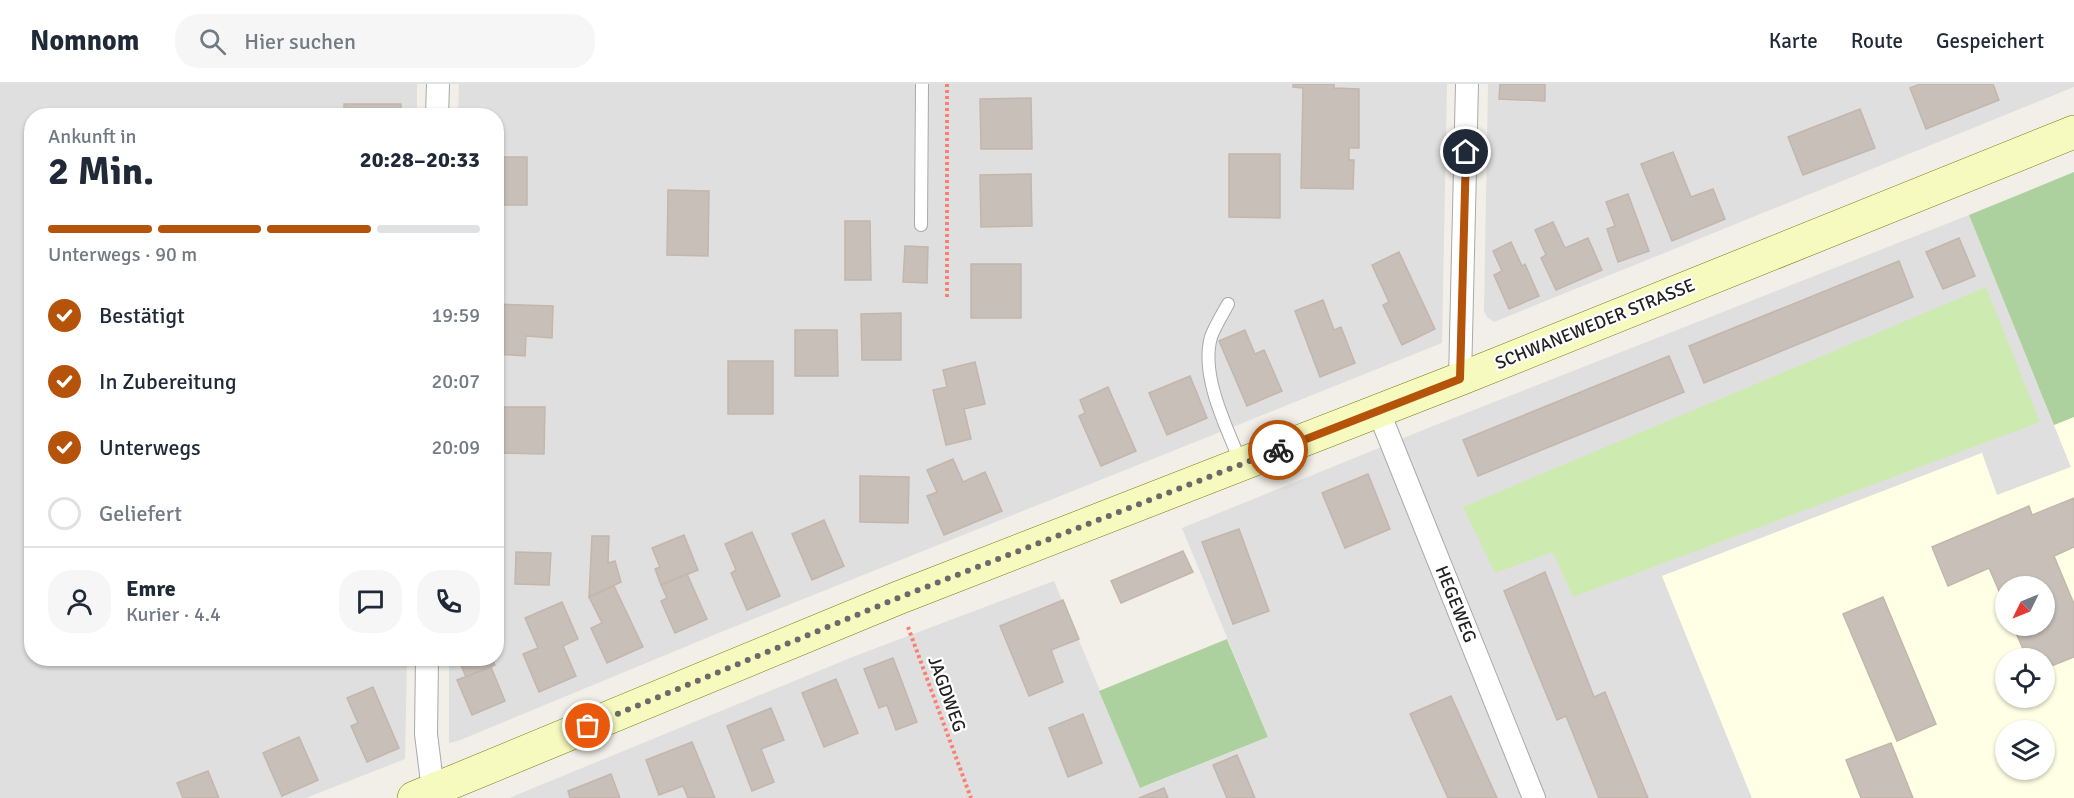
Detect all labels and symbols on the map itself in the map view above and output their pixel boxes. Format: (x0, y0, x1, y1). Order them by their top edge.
pin (1440, 126, 1491, 177)
street label: SCHWANEWEDER STRASSE (1492, 274, 1698, 374)
courier (1248, 420, 1308, 480)
street label: HEGEWEG (1431, 562, 1481, 646)
north arrow (1995, 576, 2055, 636)
street label: JAGDWEG (923, 653, 971, 735)
pin (562, 700, 613, 751)

